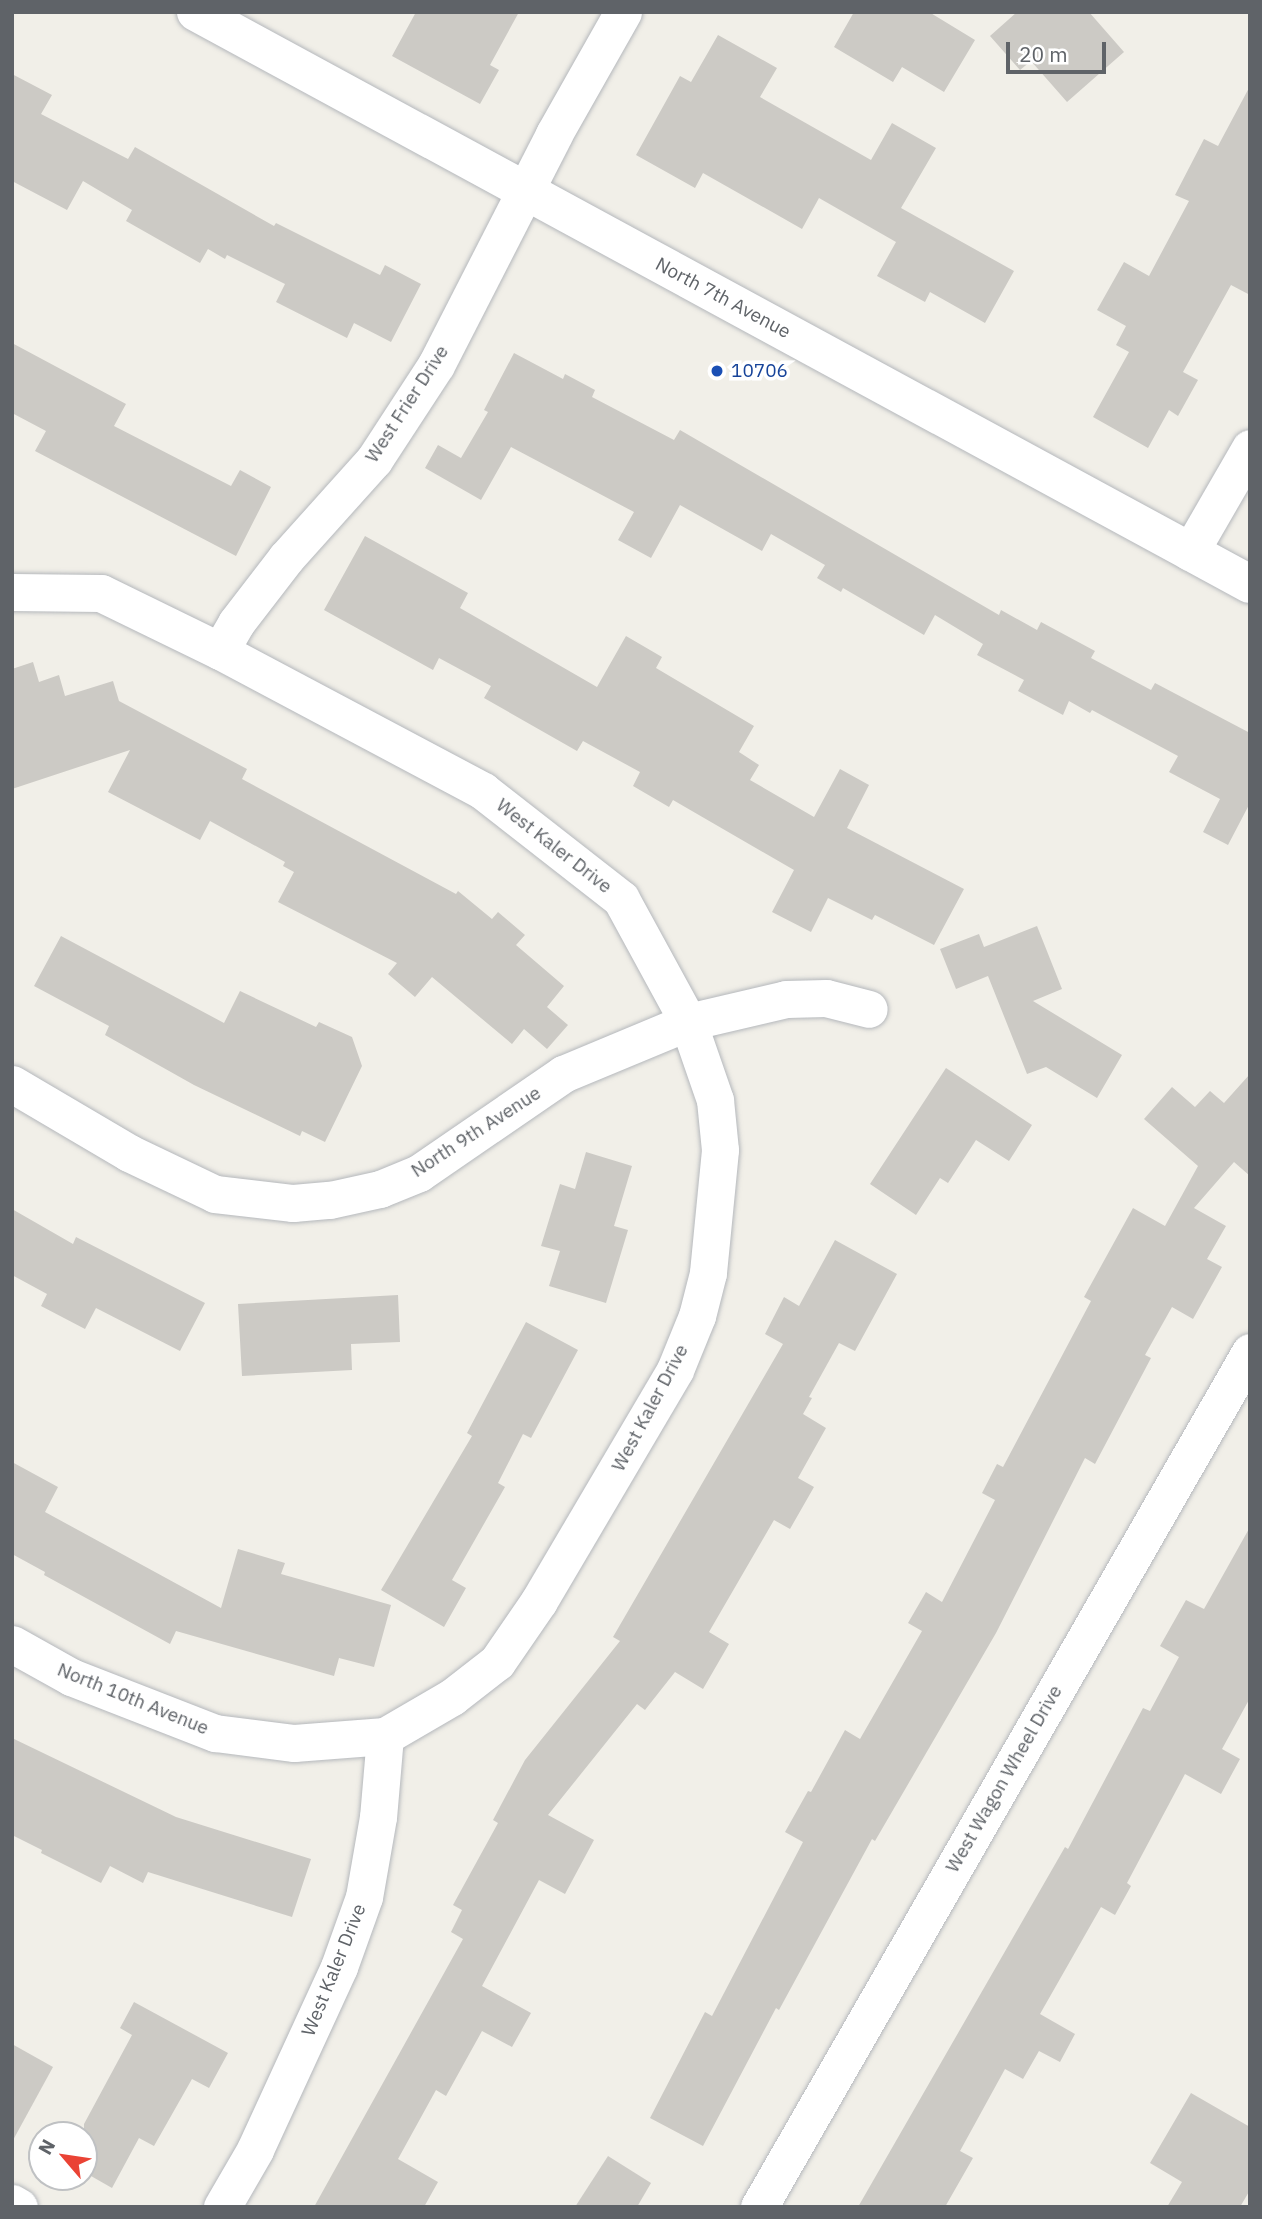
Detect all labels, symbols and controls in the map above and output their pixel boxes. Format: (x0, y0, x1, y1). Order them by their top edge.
scale bar (1010, 28, 1110, 72)
text: 20 m (1019, 40, 1068, 68)
street label: North 7th Avenue (651, 253, 795, 343)
street label: West Frier Drive (361, 341, 453, 467)
place label: 10706 (731, 360, 788, 382)
marker: 10706 (709, 363, 725, 379)
street label: West Kaler Drive (492, 794, 616, 898)
street label: North 9th Avenue (407, 1082, 545, 1182)
street label: West Kaler Drive (607, 1341, 693, 1475)
street label: North 10th Avenue (54, 1658, 212, 1740)
street label: West Wagon Wheel Drive (941, 1681, 1067, 1877)
street label: West Kaler Drive (297, 1901, 371, 2039)
north arrow (28, 2121, 98, 2191)
text: N (33, 2135, 60, 2159)

